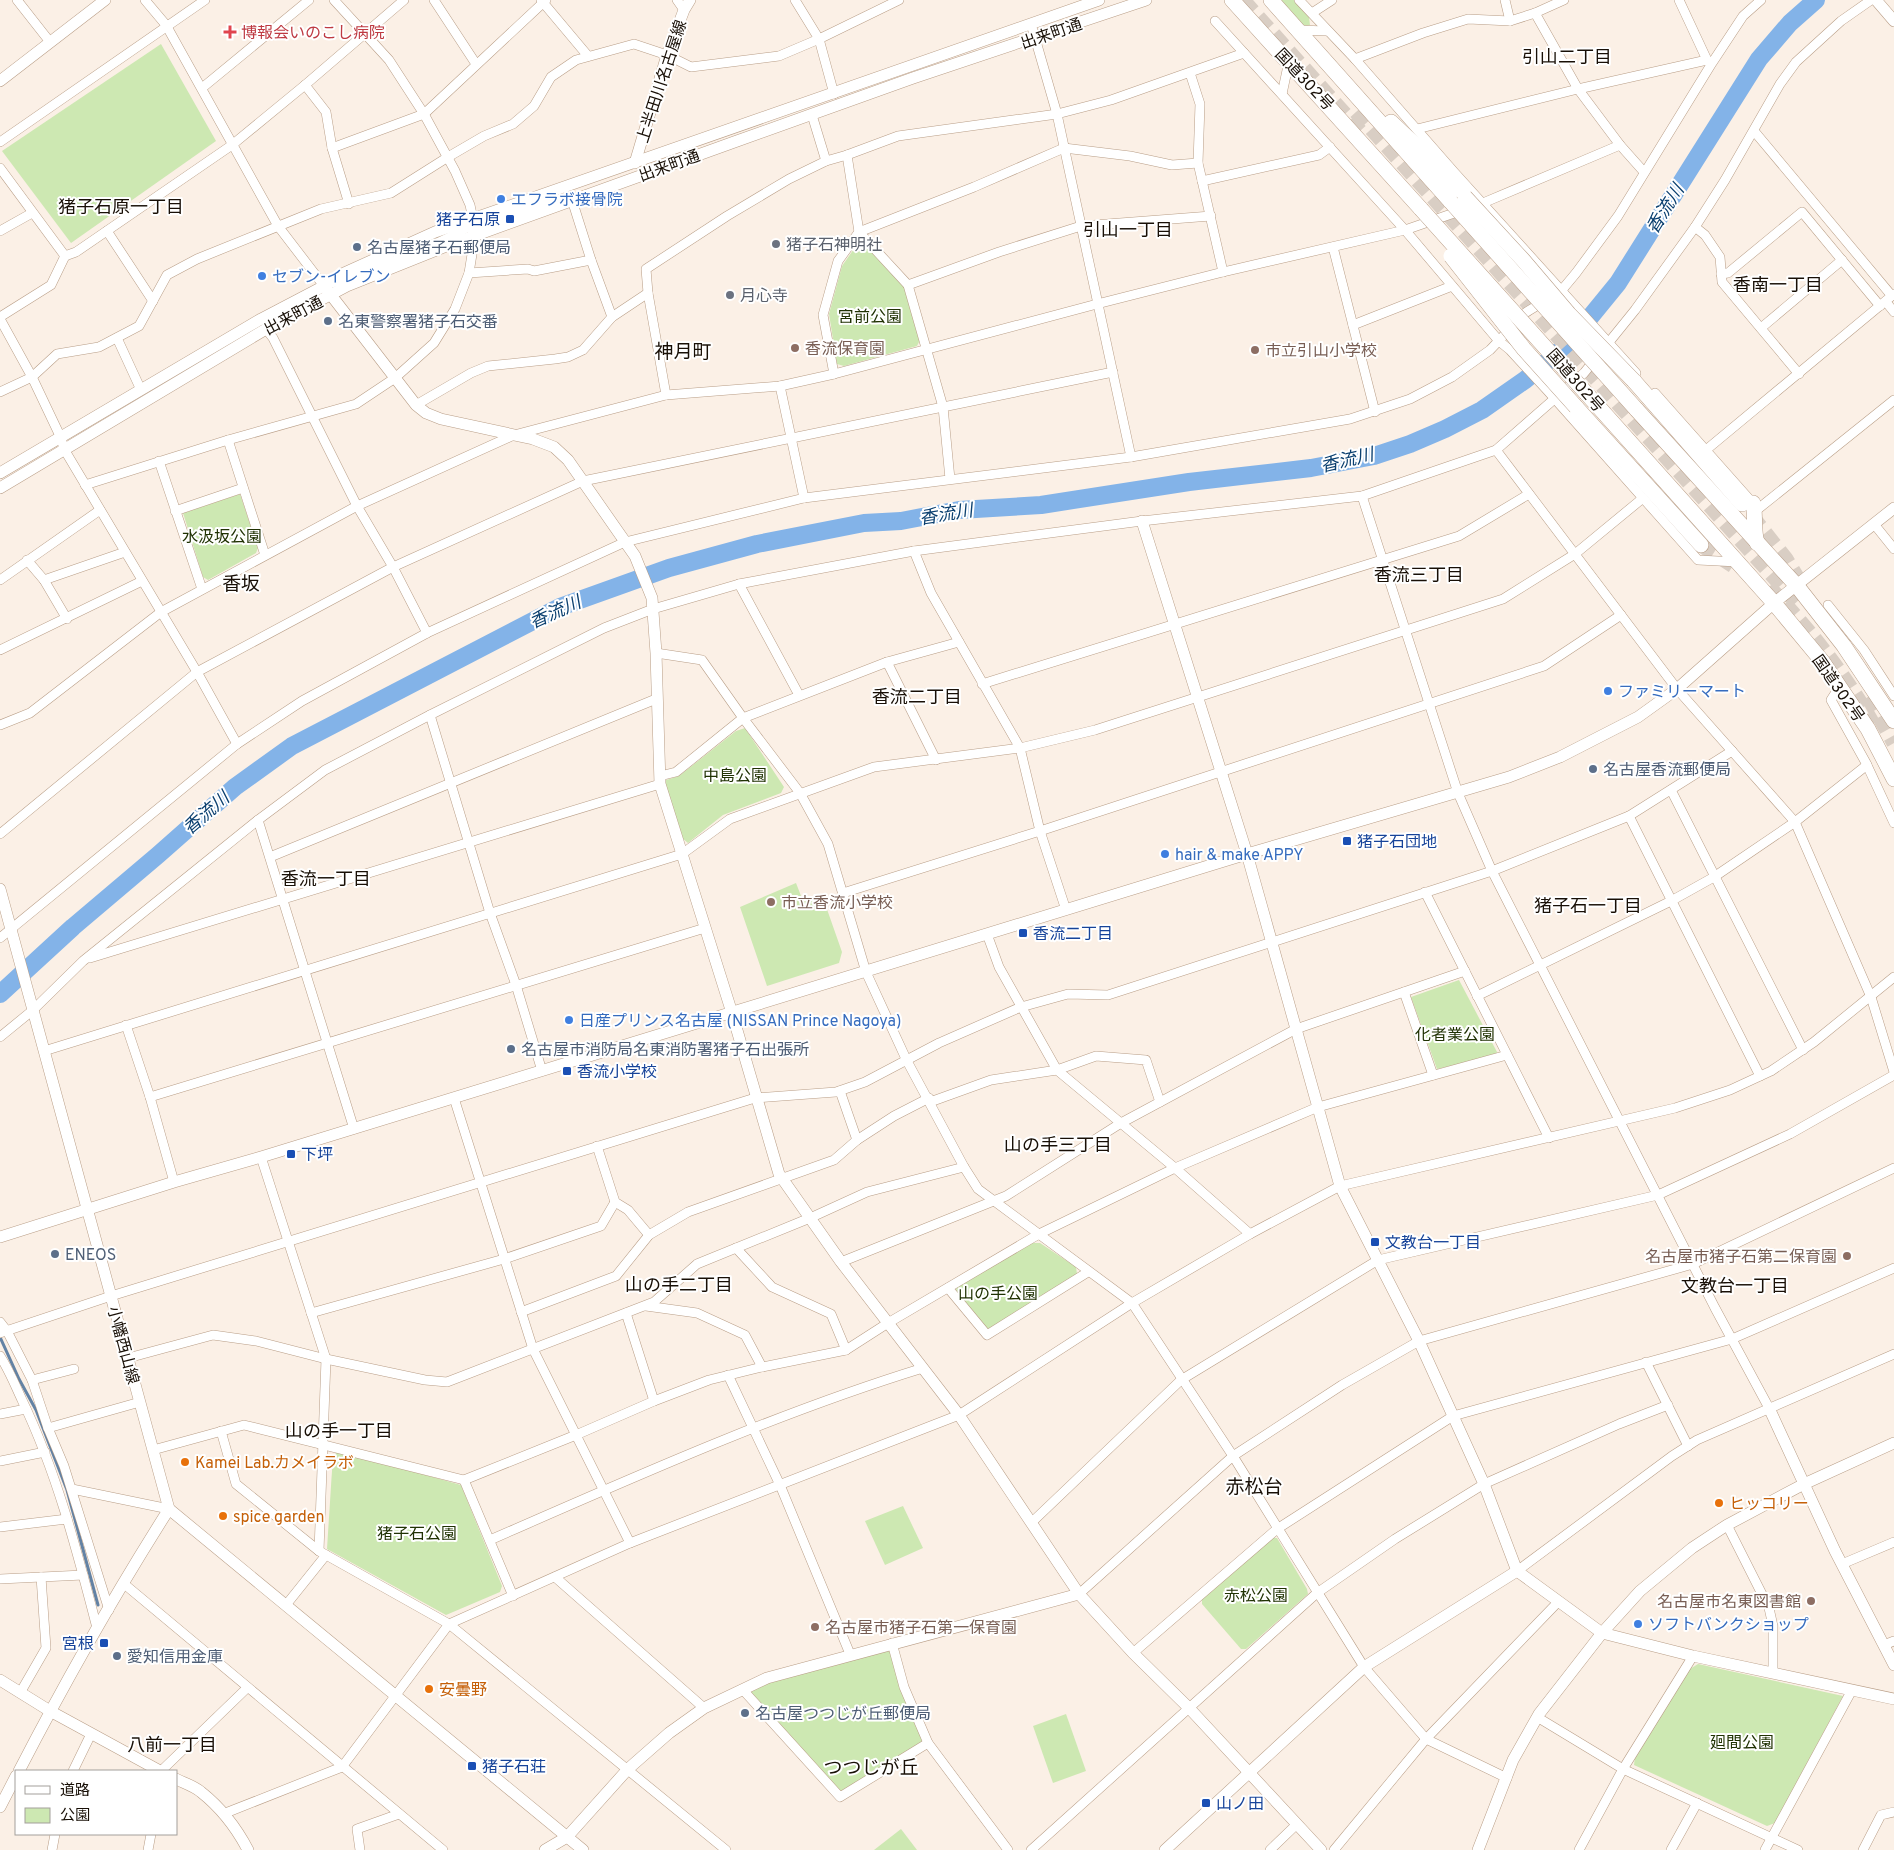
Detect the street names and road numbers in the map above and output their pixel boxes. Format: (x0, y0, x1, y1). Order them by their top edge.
street label: 出来町通 (1018, 15, 1085, 55)
street label: 上半田川名古屋線 (634, 18, 692, 146)
street label: 国道302号 (1270, 45, 1337, 116)
street label: 出来町通 (636, 147, 703, 187)
street label: 出来町通 (261, 293, 327, 341)
street label: 国道302号 (1542, 345, 1607, 417)
street label: 国道302号 (1807, 652, 1868, 727)
street label: 小幡西山線 (102, 1304, 142, 1387)

